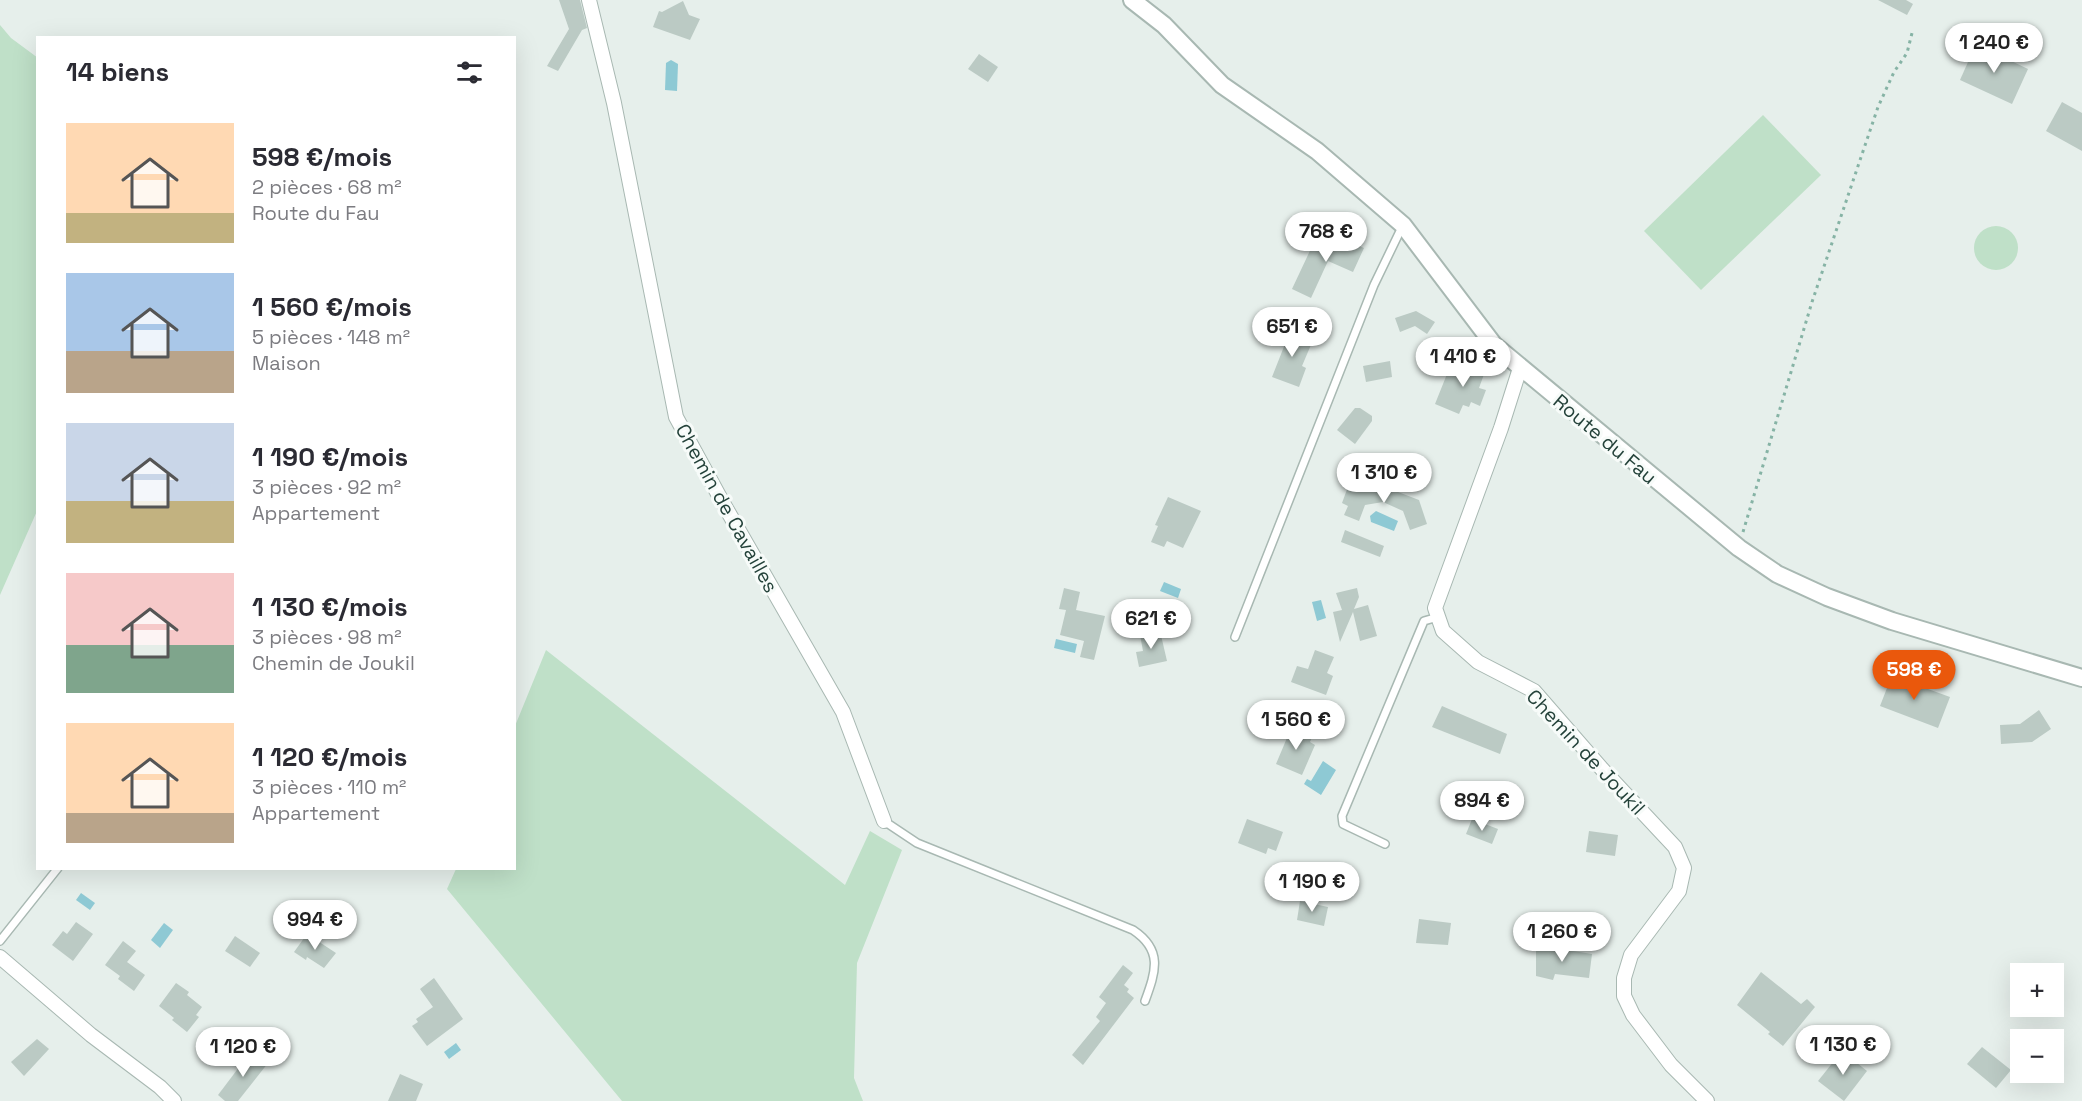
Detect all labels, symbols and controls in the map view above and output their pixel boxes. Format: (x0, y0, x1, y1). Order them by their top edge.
pin: 1 240 € (1939, 23, 2049, 74)
text: 1 240 € (1959, 29, 2029, 55)
text: 14 biens (66, 55, 169, 89)
icon: filters (453, 56, 486, 89)
text: 598 €/mois (252, 140, 392, 174)
icon: home (114, 147, 186, 219)
text: 2 pièces · 68 m² (252, 174, 402, 200)
text: Route du Fau (252, 200, 379, 226)
pin: 768 € (1284, 212, 1368, 263)
text: 768 € (1299, 218, 1353, 244)
text: 1 560 €/mois (252, 290, 412, 324)
icon: home (114, 297, 186, 369)
pin: 651 € (1250, 307, 1334, 358)
text: 651 € (1266, 313, 1318, 339)
text: 5 pièces · 148 m² (252, 324, 410, 350)
pin: 1 410 € (1408, 337, 1518, 388)
text: 1 410 € (1430, 343, 1496, 369)
text: Maison (252, 350, 321, 376)
street label: Route du Fau (1548, 388, 1662, 490)
street label: Chemin de Cavailles (670, 419, 784, 597)
text: 1 190 €/mois (252, 440, 408, 474)
icon: home (114, 447, 186, 519)
pin: 1 310 € (1329, 453, 1439, 504)
text: 1 310 € (1351, 459, 1417, 485)
text: 3 pièces · 92 m² (252, 474, 401, 500)
text: Appartement (252, 500, 380, 526)
text: 1 130 €/mois (252, 590, 408, 624)
icon: home (114, 597, 186, 669)
pin: 621 € (1109, 599, 1193, 650)
text: 621 € (1125, 605, 1177, 631)
text: 3 pièces · 98 m² (252, 624, 402, 650)
text: Chemin de Joukil (252, 650, 415, 676)
pin: 598 € (1872, 650, 1956, 701)
text: 598 € (1887, 656, 1942, 682)
street label: Chemin de Joukil (1521, 684, 1651, 820)
pin: 1 560 € (1241, 700, 1351, 751)
text: 1 560 € (1261, 706, 1331, 732)
text: 1 120 €/mois (252, 740, 407, 774)
icon: home (114, 747, 186, 819)
text: 3 pièces · 110 m² (252, 774, 406, 800)
pin: 894 € (1440, 781, 1524, 832)
text: 894 € (1454, 787, 1510, 813)
text: Appartement (252, 800, 380, 826)
pin: 1 190 € (1257, 862, 1367, 913)
text: 1 190 € (1278, 868, 1346, 894)
pin: 994 € (273, 900, 357, 951)
text: 994 € (287, 906, 343, 932)
pin: 1 260 € (1507, 912, 1617, 963)
text: 1 260 € (1527, 918, 1597, 944)
map controls (2010, 963, 2064, 1083)
button: + (2010, 963, 2064, 1017)
pin: 1 130 € (1788, 1025, 1898, 1076)
pin: 1 120 € (188, 1027, 298, 1078)
button: − (2010, 1029, 2064, 1083)
text: 1 130 € (1810, 1031, 1876, 1057)
text: 1 120 € (210, 1033, 276, 1059)

